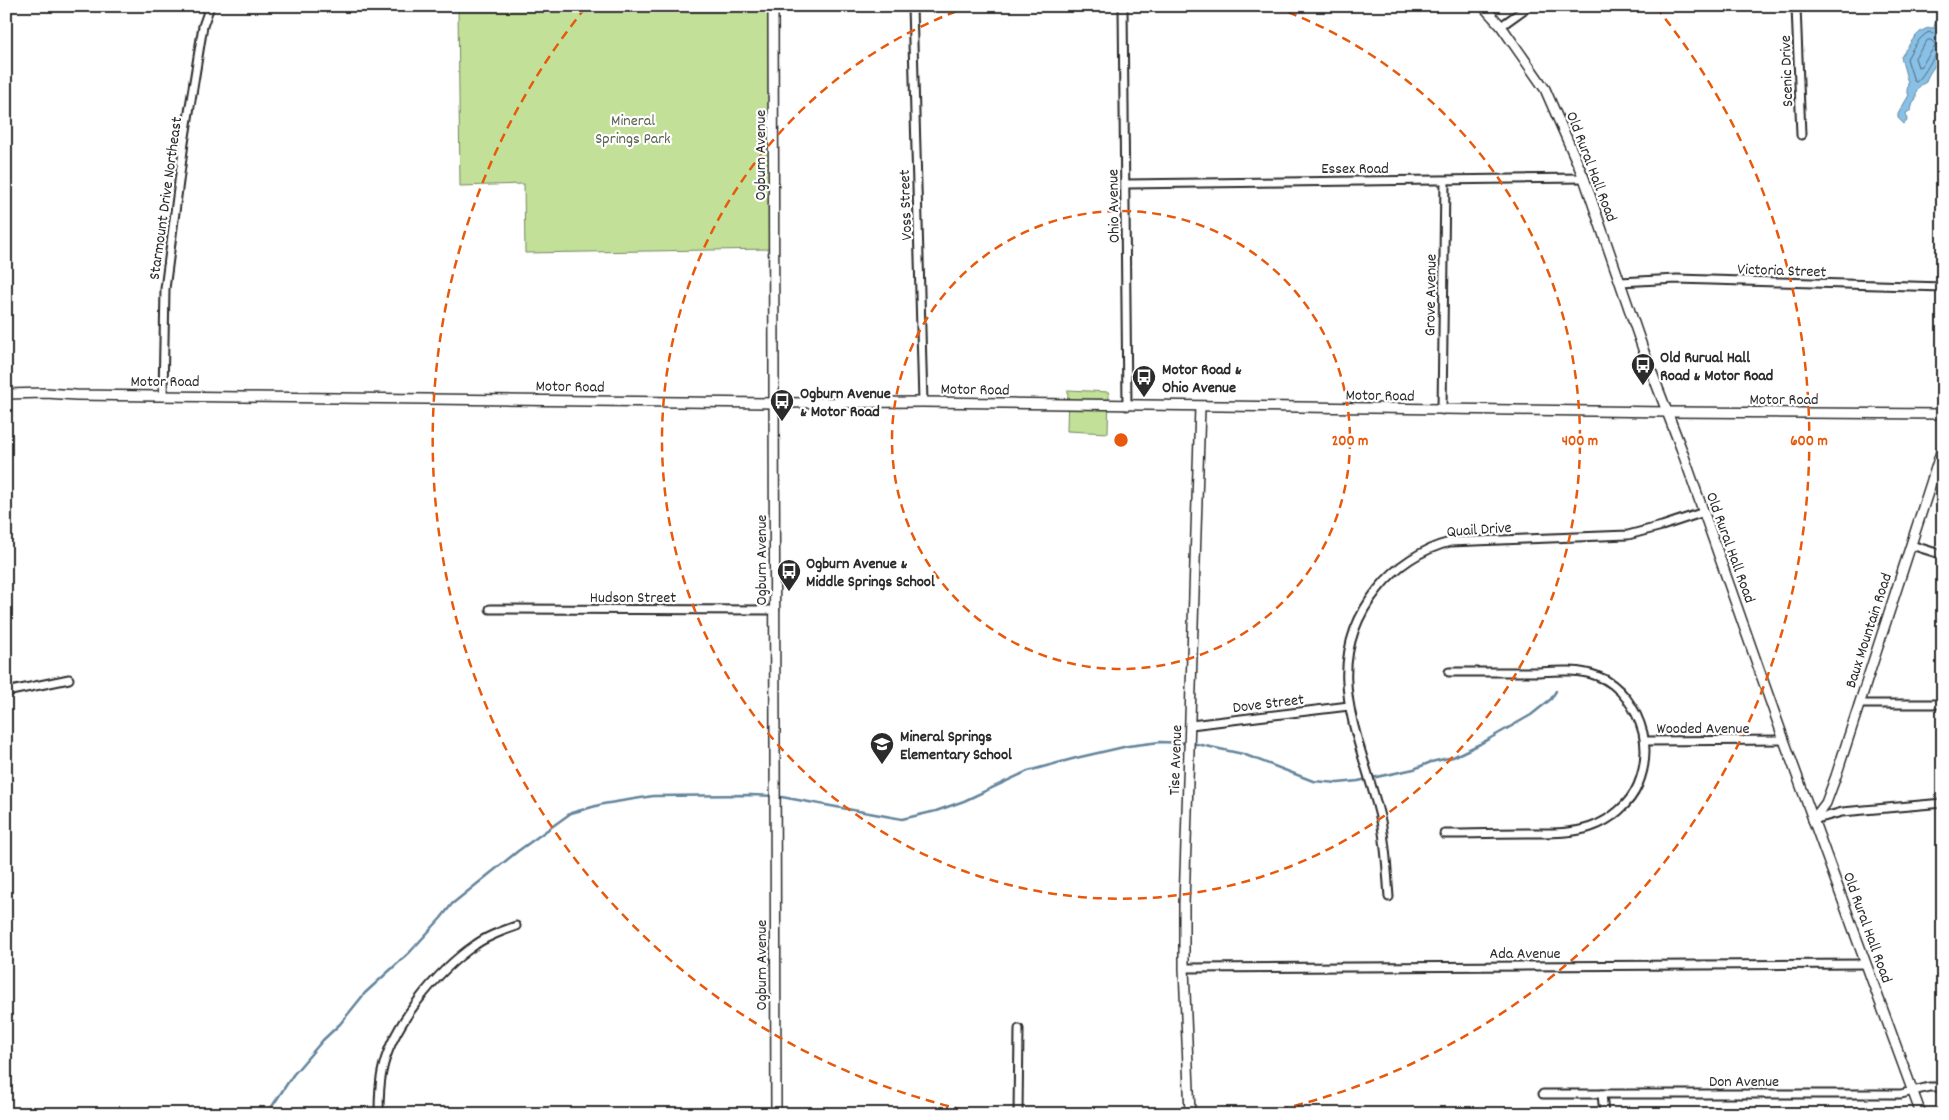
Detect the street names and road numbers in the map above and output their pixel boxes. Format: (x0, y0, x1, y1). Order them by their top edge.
street label: Scenic Drive (1775, 35, 1800, 107)
street label: Old Rural Hall Road (1559, 108, 1622, 225)
street label: Ogburn Avenue (750, 110, 773, 200)
street label: Starmount Drive Northeast (144, 115, 189, 281)
street label: Essex Road (1321, 158, 1389, 181)
street label: Voss Street (894, 169, 919, 241)
street label: Ohio Avenue (1102, 169, 1127, 243)
street label: Grove Avenue (1419, 254, 1444, 336)
street label: Victoria Street (1737, 258, 1827, 285)
street label: Motor Road (130, 371, 200, 394)
street label: Motor Road (535, 375, 605, 400)
street label: Motor Road (940, 378, 1010, 403)
street label: Motor Road (1345, 384, 1415, 409)
street label: Motor Road (1749, 389, 1819, 412)
street label: Old Rural Hall Road (1699, 489, 1760, 607)
street label: Ogburn Avenue (751, 515, 774, 605)
street label: Quail Drive (1446, 517, 1512, 544)
street label: Baux Mountain Road (1840, 570, 1899, 691)
street label: Hudson Street (590, 587, 676, 610)
street label: Dove Street (1231, 689, 1305, 720)
street label: Wooded Avenue (1657, 718, 1749, 741)
street label: Tise Avenue (1164, 724, 1189, 796)
street label: Old Rural Hall Road (1836, 869, 1897, 987)
street label: Ogburn Avenue (751, 920, 774, 1010)
street label: Ada Avenue (1489, 943, 1561, 966)
street label: Don Avenue (1709, 1071, 1779, 1094)

